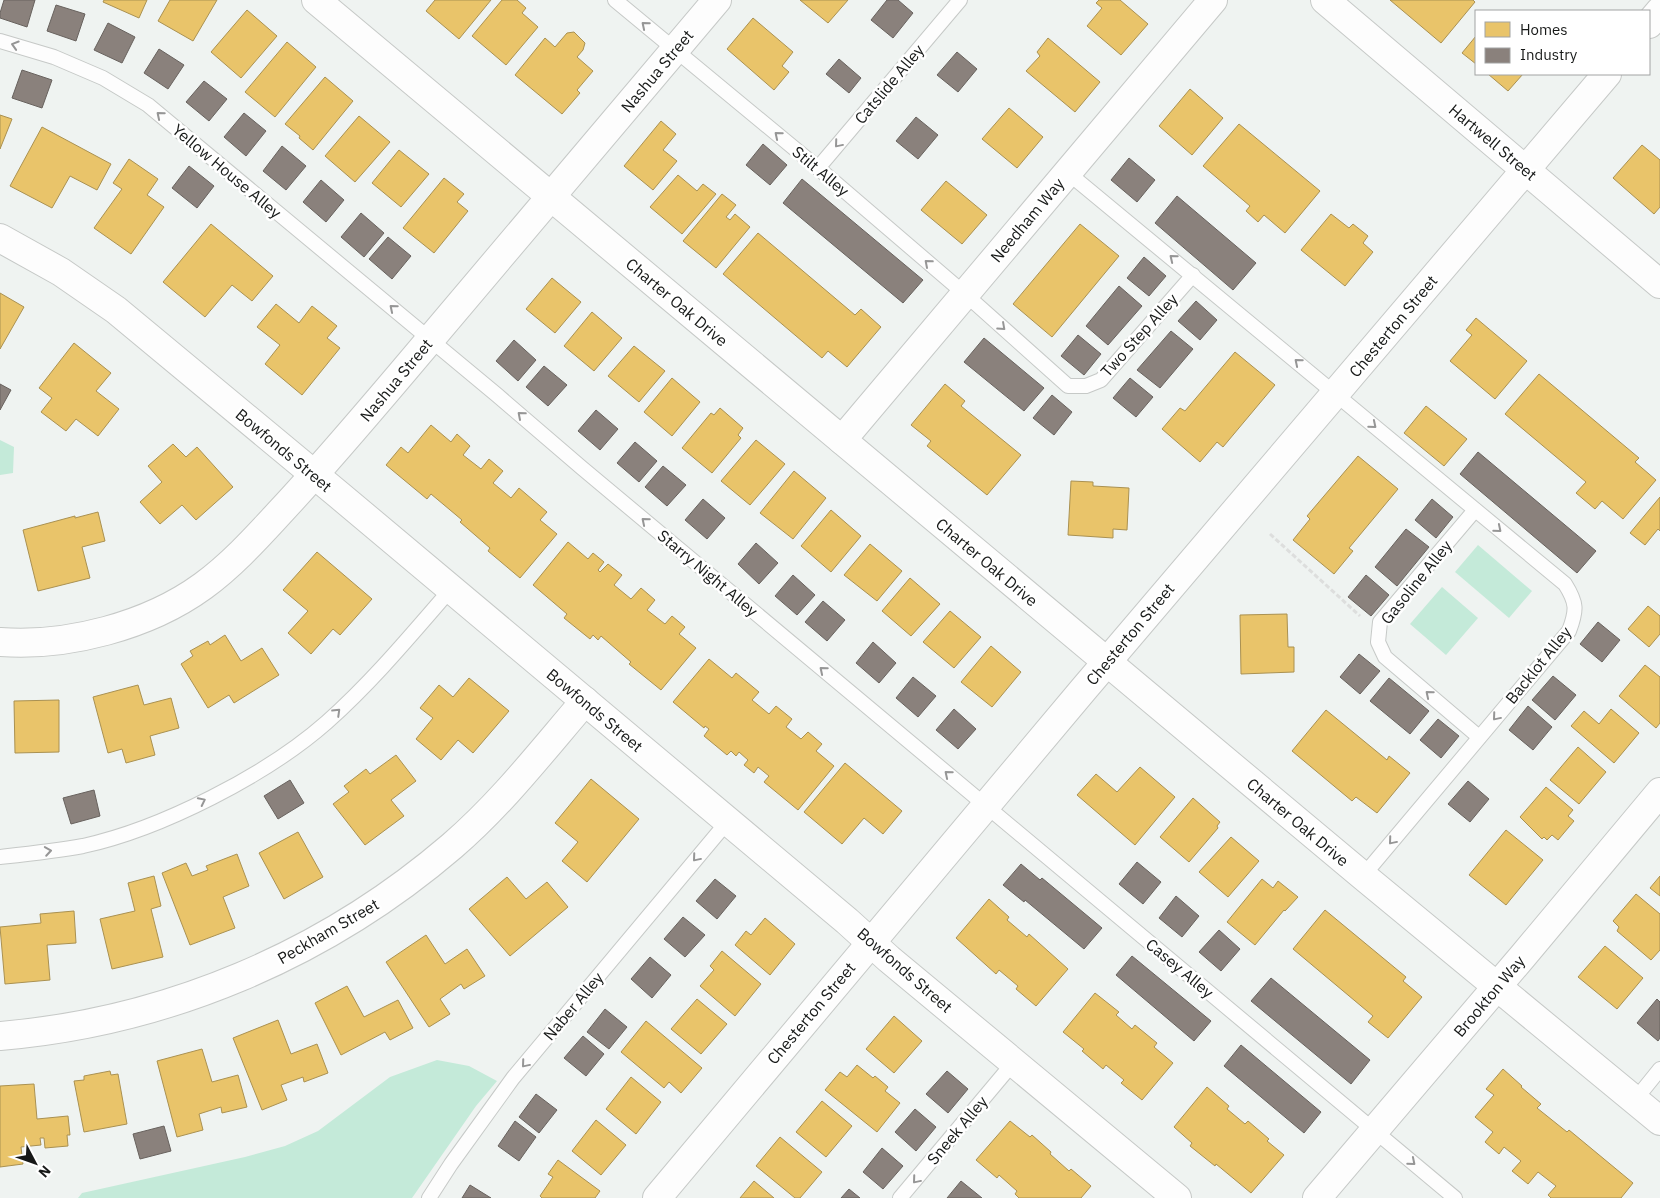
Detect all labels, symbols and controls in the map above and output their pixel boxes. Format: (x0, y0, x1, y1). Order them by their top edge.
legend (1475, 10, 1650, 75)
text: Homes (1520, 20, 1568, 39)
one-way arrow (642, 22, 651, 31)
street label: Nashua Street (617, 25, 697, 117)
street label: Catslide Alley (850, 40, 928, 128)
one-way arrow (11, 41, 19, 51)
text: Industry (1520, 45, 1578, 64)
street label: Hartwell Street (1445, 99, 1541, 185)
one-way arrow (157, 113, 166, 121)
street label: Yellow House Alley (168, 120, 286, 222)
one-way arrow (774, 132, 783, 141)
one-way arrow (835, 139, 844, 148)
street label: Stilt Alley (788, 141, 854, 201)
street label: Needham Way (986, 174, 1068, 266)
street label: Charter Oak Drive (622, 254, 732, 351)
one-way arrow (1170, 256, 1179, 264)
one-way arrow (925, 260, 934, 269)
street label: Chesterton Street (1345, 271, 1441, 381)
street label: Two Step Alley (1096, 289, 1182, 381)
one-way arrow (389, 305, 398, 314)
one-way arrow (996, 321, 1005, 330)
street label: Nashua Street (356, 334, 436, 426)
one-way arrow (1295, 360, 1304, 368)
street label: Bowfonds Street (232, 404, 336, 496)
one-way arrow (518, 412, 527, 421)
one-way arrow (1367, 419, 1376, 427)
street label: Charter Oak Drive (932, 514, 1042, 611)
one-way arrow (642, 517, 651, 526)
one-way arrow (1492, 523, 1501, 531)
street label: Starry Night Alley (654, 525, 762, 621)
street label: Gasoline Alley (1376, 536, 1456, 628)
street label: Chesterton Street (1082, 579, 1178, 689)
street label: Backlot Alley (1501, 622, 1575, 708)
street label: Bowfonds Street (543, 664, 647, 756)
one-way arrow (820, 667, 829, 676)
one-way arrow (1425, 691, 1434, 700)
one-way arrow (332, 709, 341, 718)
one-way arrow (1494, 711, 1502, 720)
one-way arrow (945, 772, 954, 780)
street label: Charter Oak Drive (1243, 774, 1353, 871)
one-way arrow (197, 797, 206, 807)
one-way arrow (1388, 836, 1397, 845)
one-way arrow (45, 846, 53, 857)
one-way arrow (693, 853, 702, 862)
street label: Peckham Street (274, 894, 382, 968)
street label: Bowfonds Street (853, 923, 957, 1017)
street label: Casey Alley (1142, 934, 1218, 1002)
street label: Brookton Way (1449, 951, 1529, 1041)
street label: Chesterton Street (763, 958, 859, 1068)
street label: Naber Alley (539, 968, 607, 1044)
one-way arrow (522, 1058, 531, 1067)
street label: Sneek Alley (922, 1091, 992, 1169)
north arrow (10, 1138, 60, 1188)
one-way arrow (1406, 1156, 1415, 1165)
text: N (35, 1162, 55, 1181)
one-way arrow (912, 1174, 921, 1183)

